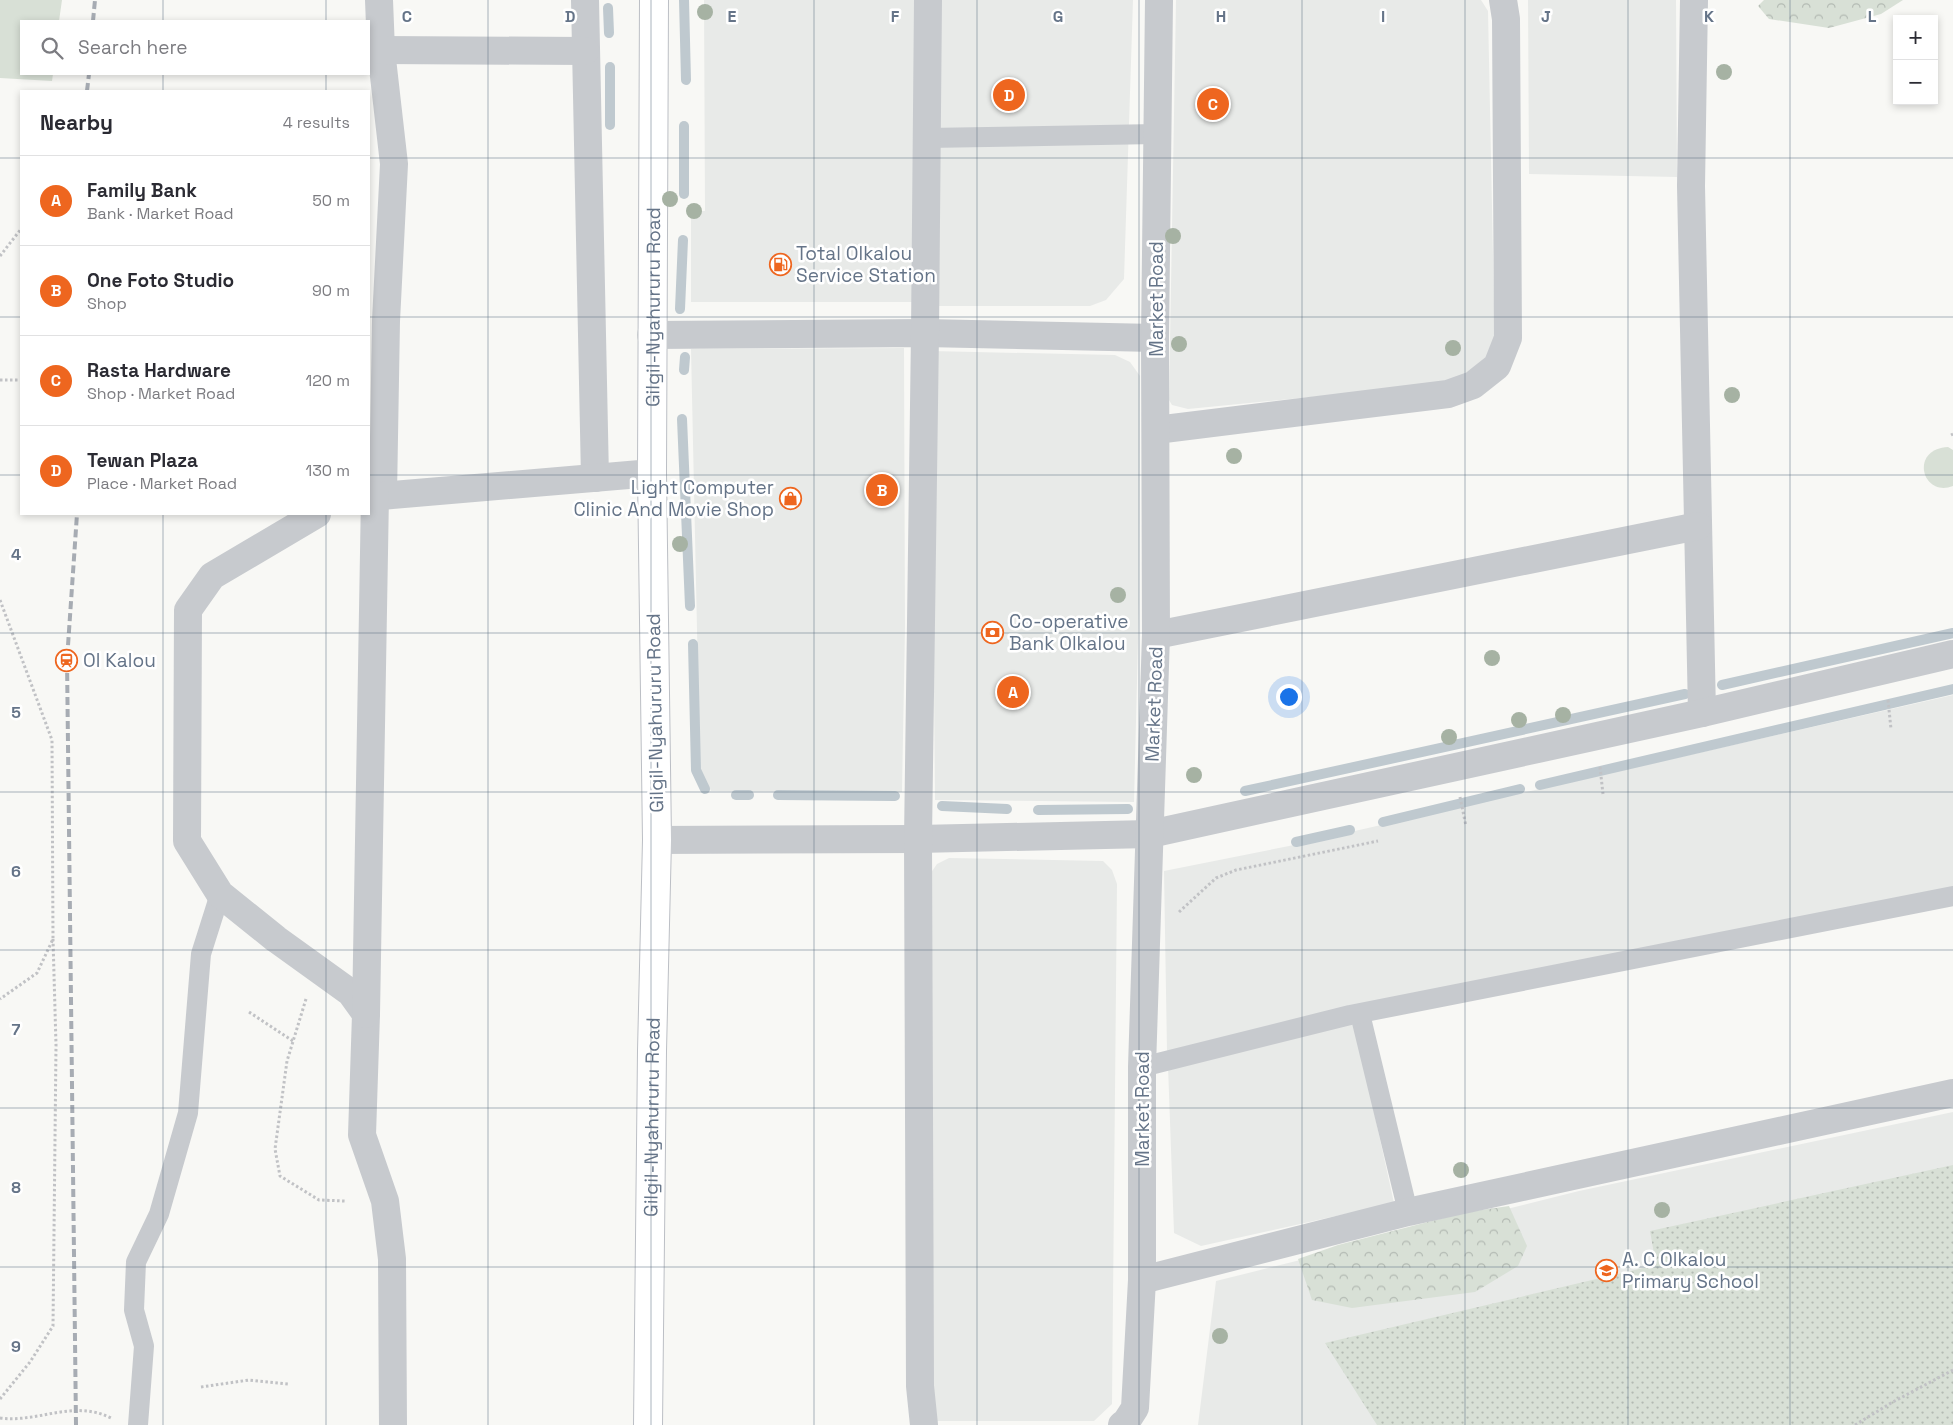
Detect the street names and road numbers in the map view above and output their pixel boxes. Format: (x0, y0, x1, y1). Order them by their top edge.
street label: Gilgil-Nyahururu Road (640, 207, 666, 407)
street label: Market Road (1144, 241, 1169, 357)
street label: Gilgil-Nyahururu Road (641, 613, 669, 813)
street label: Market Road (1139, 646, 1169, 762)
street label: Gilgil-Nyahururu Road (638, 1017, 665, 1217)
street label: Market Road (1130, 1051, 1155, 1167)

